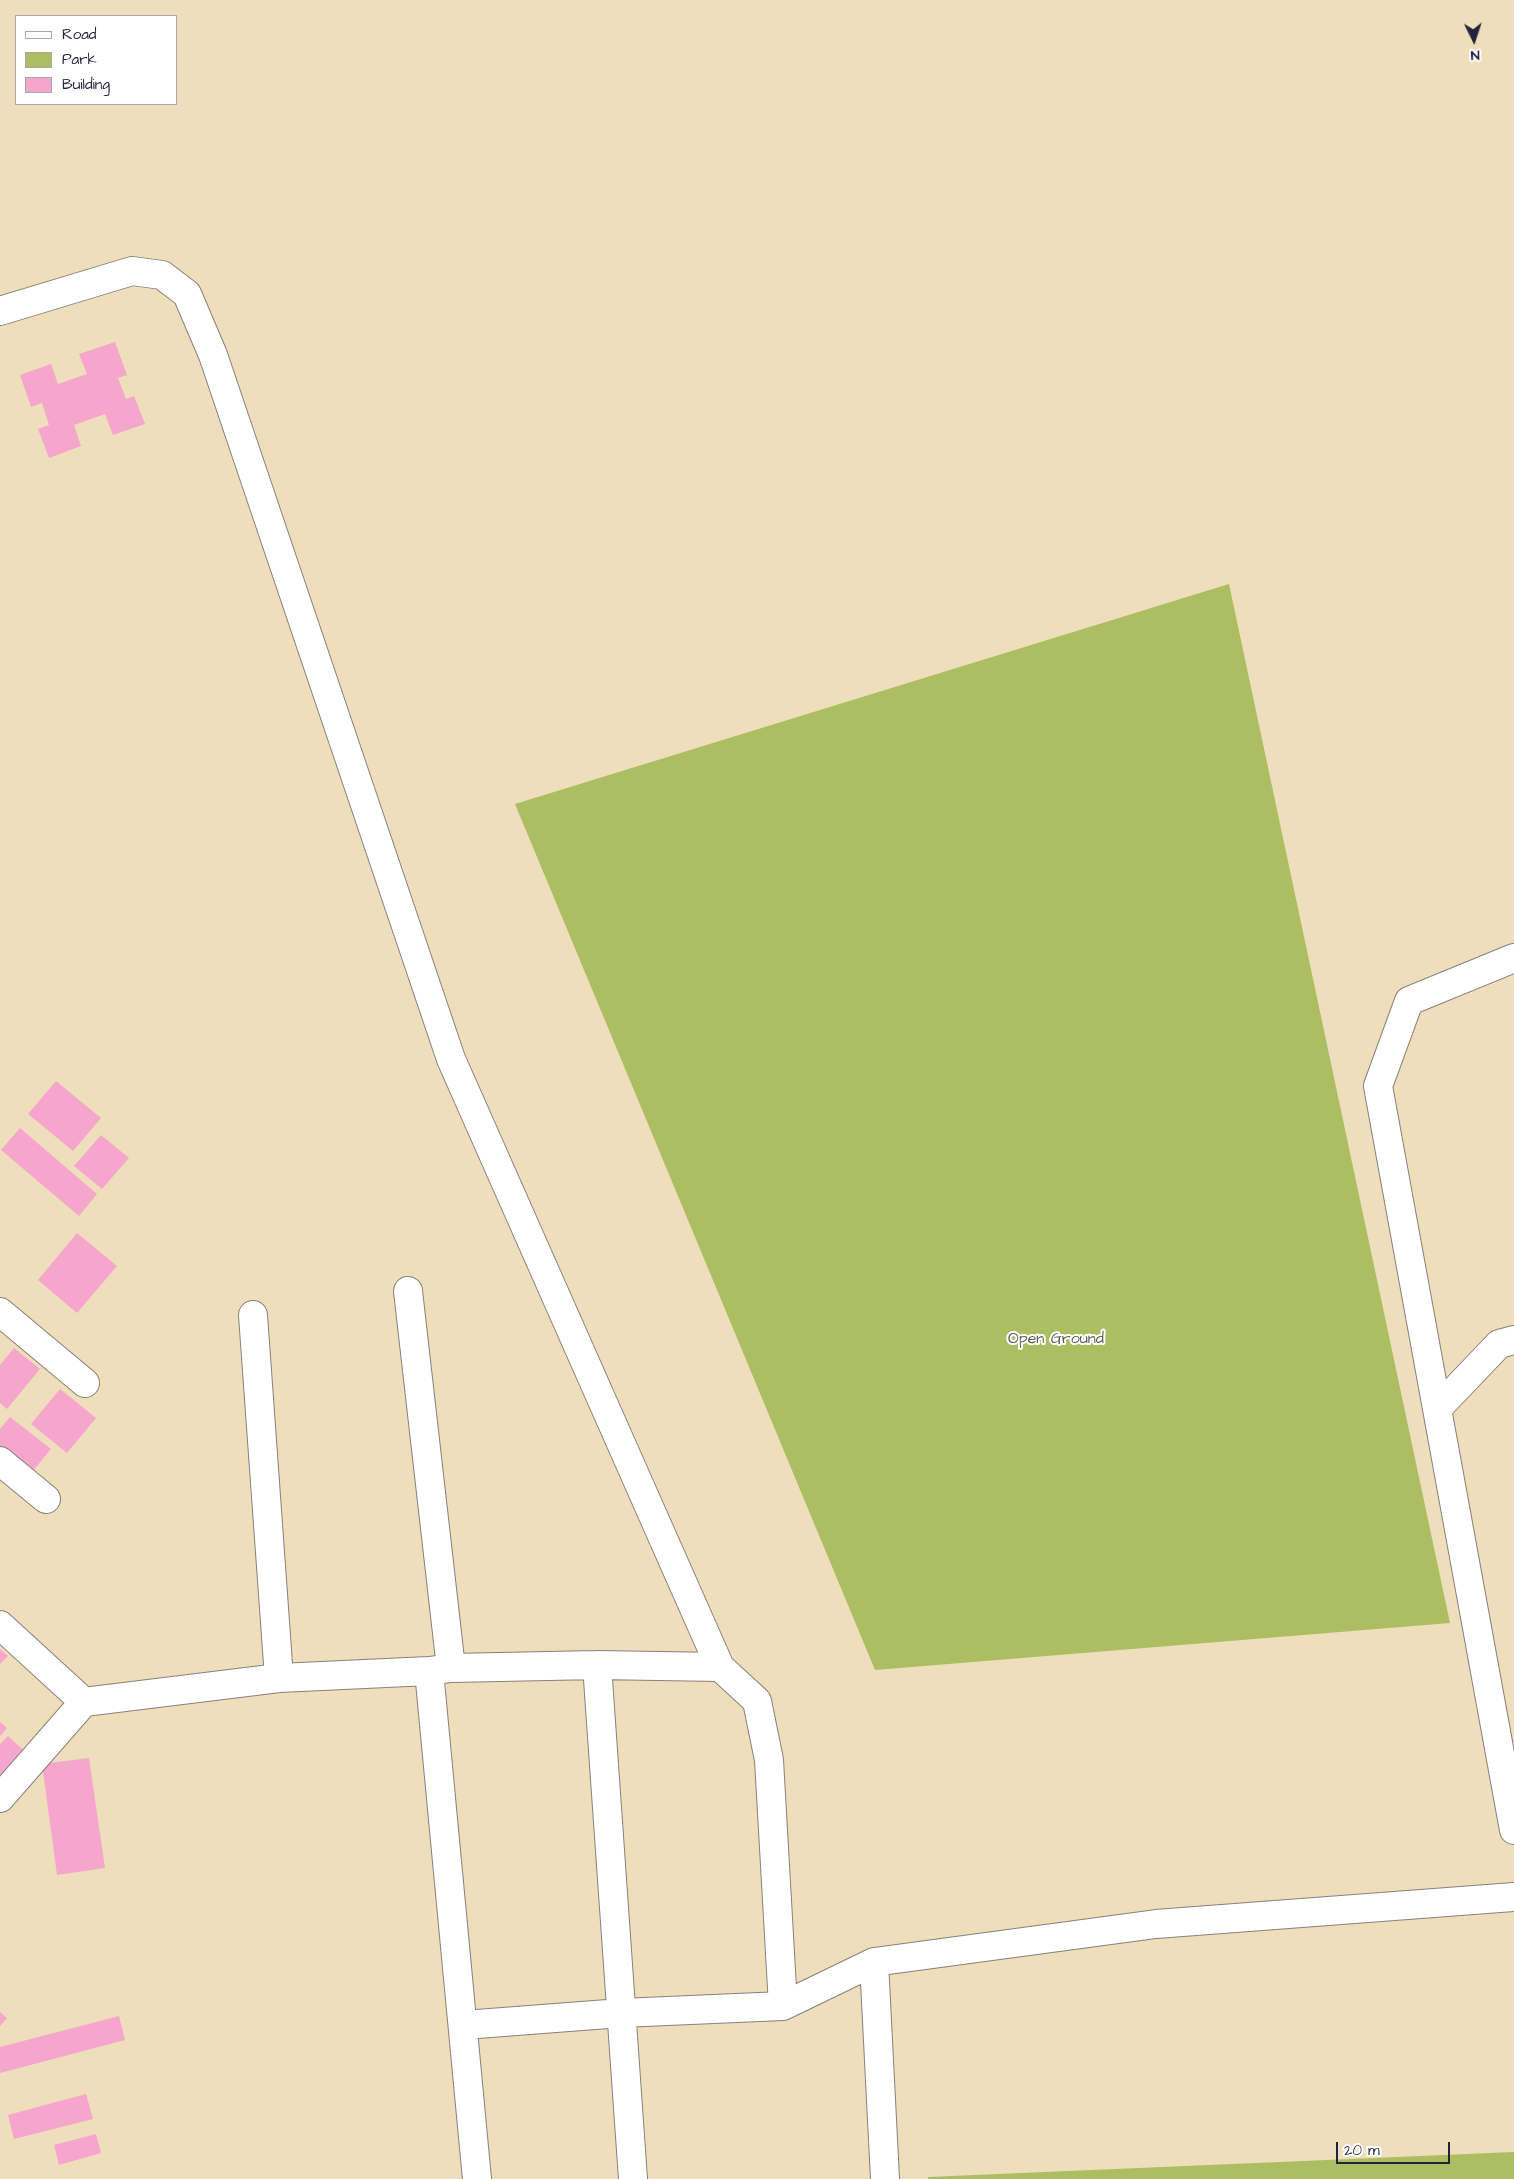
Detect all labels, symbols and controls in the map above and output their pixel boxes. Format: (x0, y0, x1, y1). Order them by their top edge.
legend (15, 15, 178, 105)
north arrow (1449, 15, 1499, 65)
text: Road (62, 24, 96, 45)
text: N (1470, 45, 1480, 65)
text: Park (62, 49, 97, 70)
text: Building (62, 74, 110, 95)
park label: Open Ground (1008, 1330, 1104, 1350)
scale bar (1339, 2132, 1453, 2164)
text: 20 m (1344, 2140, 1380, 2161)

